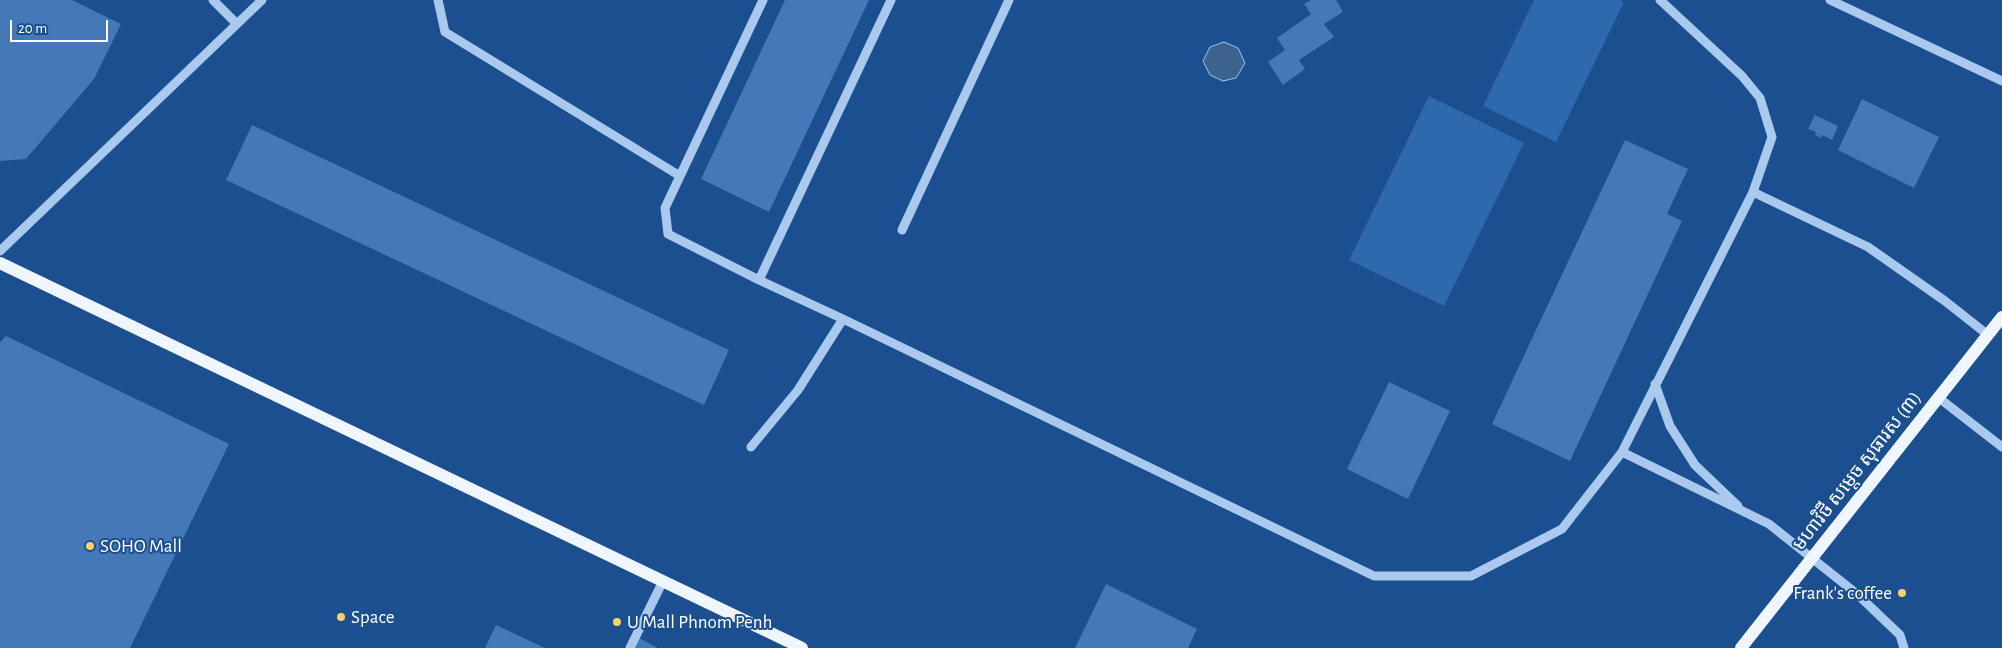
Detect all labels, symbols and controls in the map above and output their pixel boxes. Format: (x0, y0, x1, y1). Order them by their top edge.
scale bar (12, 10, 110, 42)
text: 20 m (18, 21, 47, 36)
street label: មហាវិថី សម្តេច សុធារស (៣) (1788, 387, 1926, 555)
place label: SOHO Mall (100, 535, 182, 557)
marker: SOHO Mall (84, 540, 96, 552)
place label: Frank's coffee (1793, 582, 1892, 604)
marker: Frank's coffee (1896, 587, 1908, 599)
place label: Space (351, 606, 394, 628)
marker: Space (335, 611, 347, 623)
place label: U Mall Phnom Penh (627, 611, 773, 633)
marker: U Mall Phnom Penh (611, 616, 623, 628)

